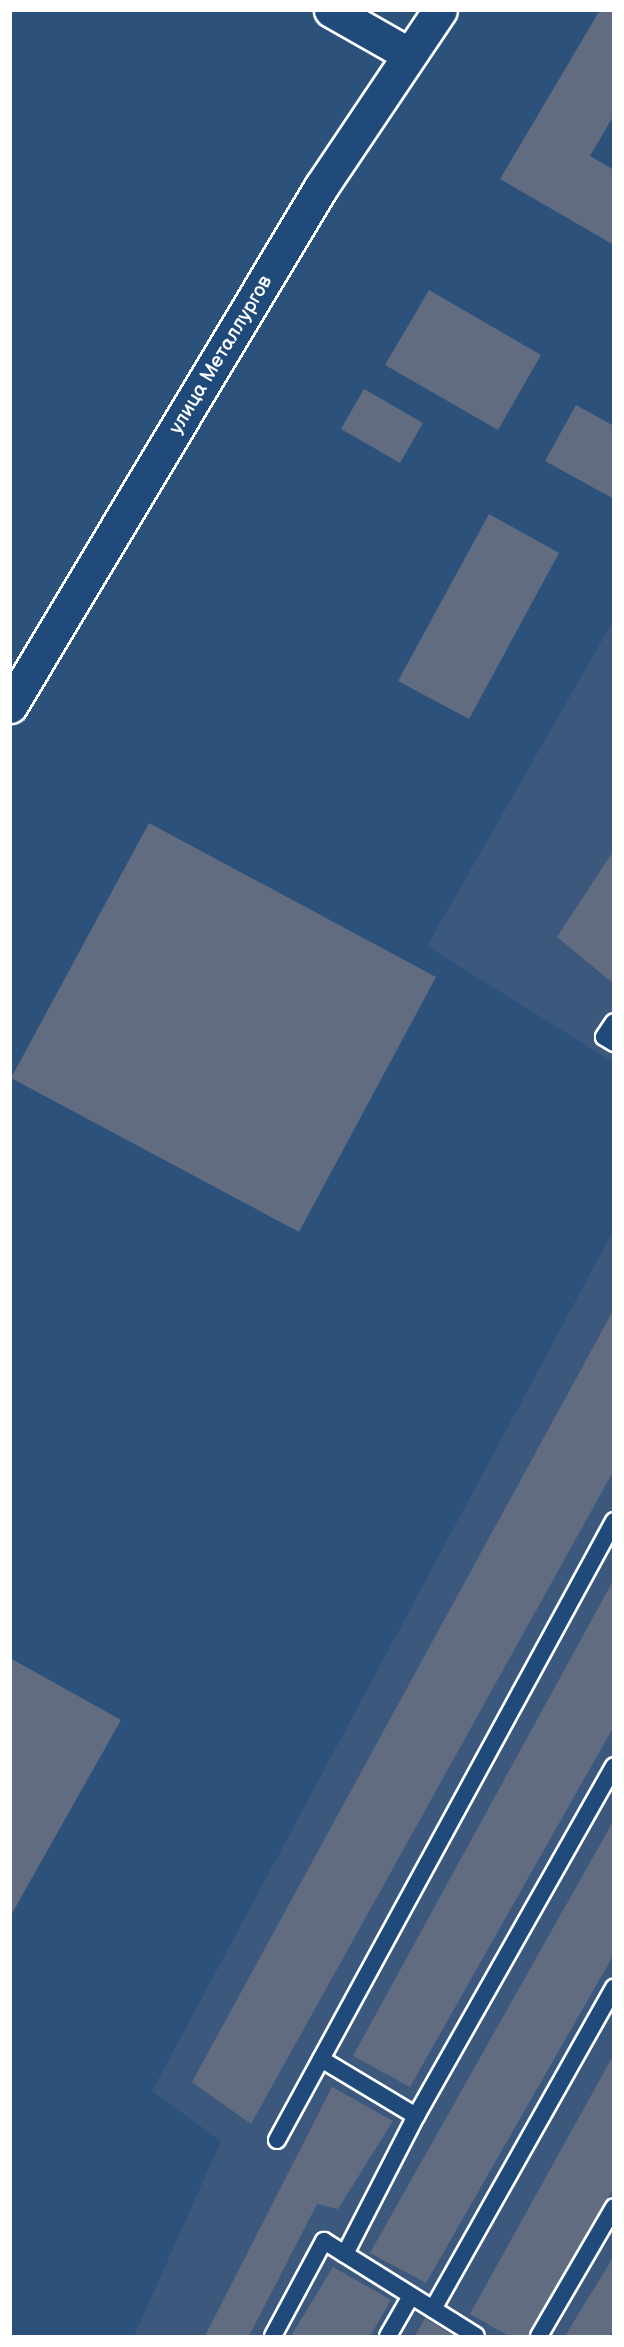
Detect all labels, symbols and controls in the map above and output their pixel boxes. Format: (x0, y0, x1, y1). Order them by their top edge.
street label: улица Металлургов (164, 271, 278, 439)

